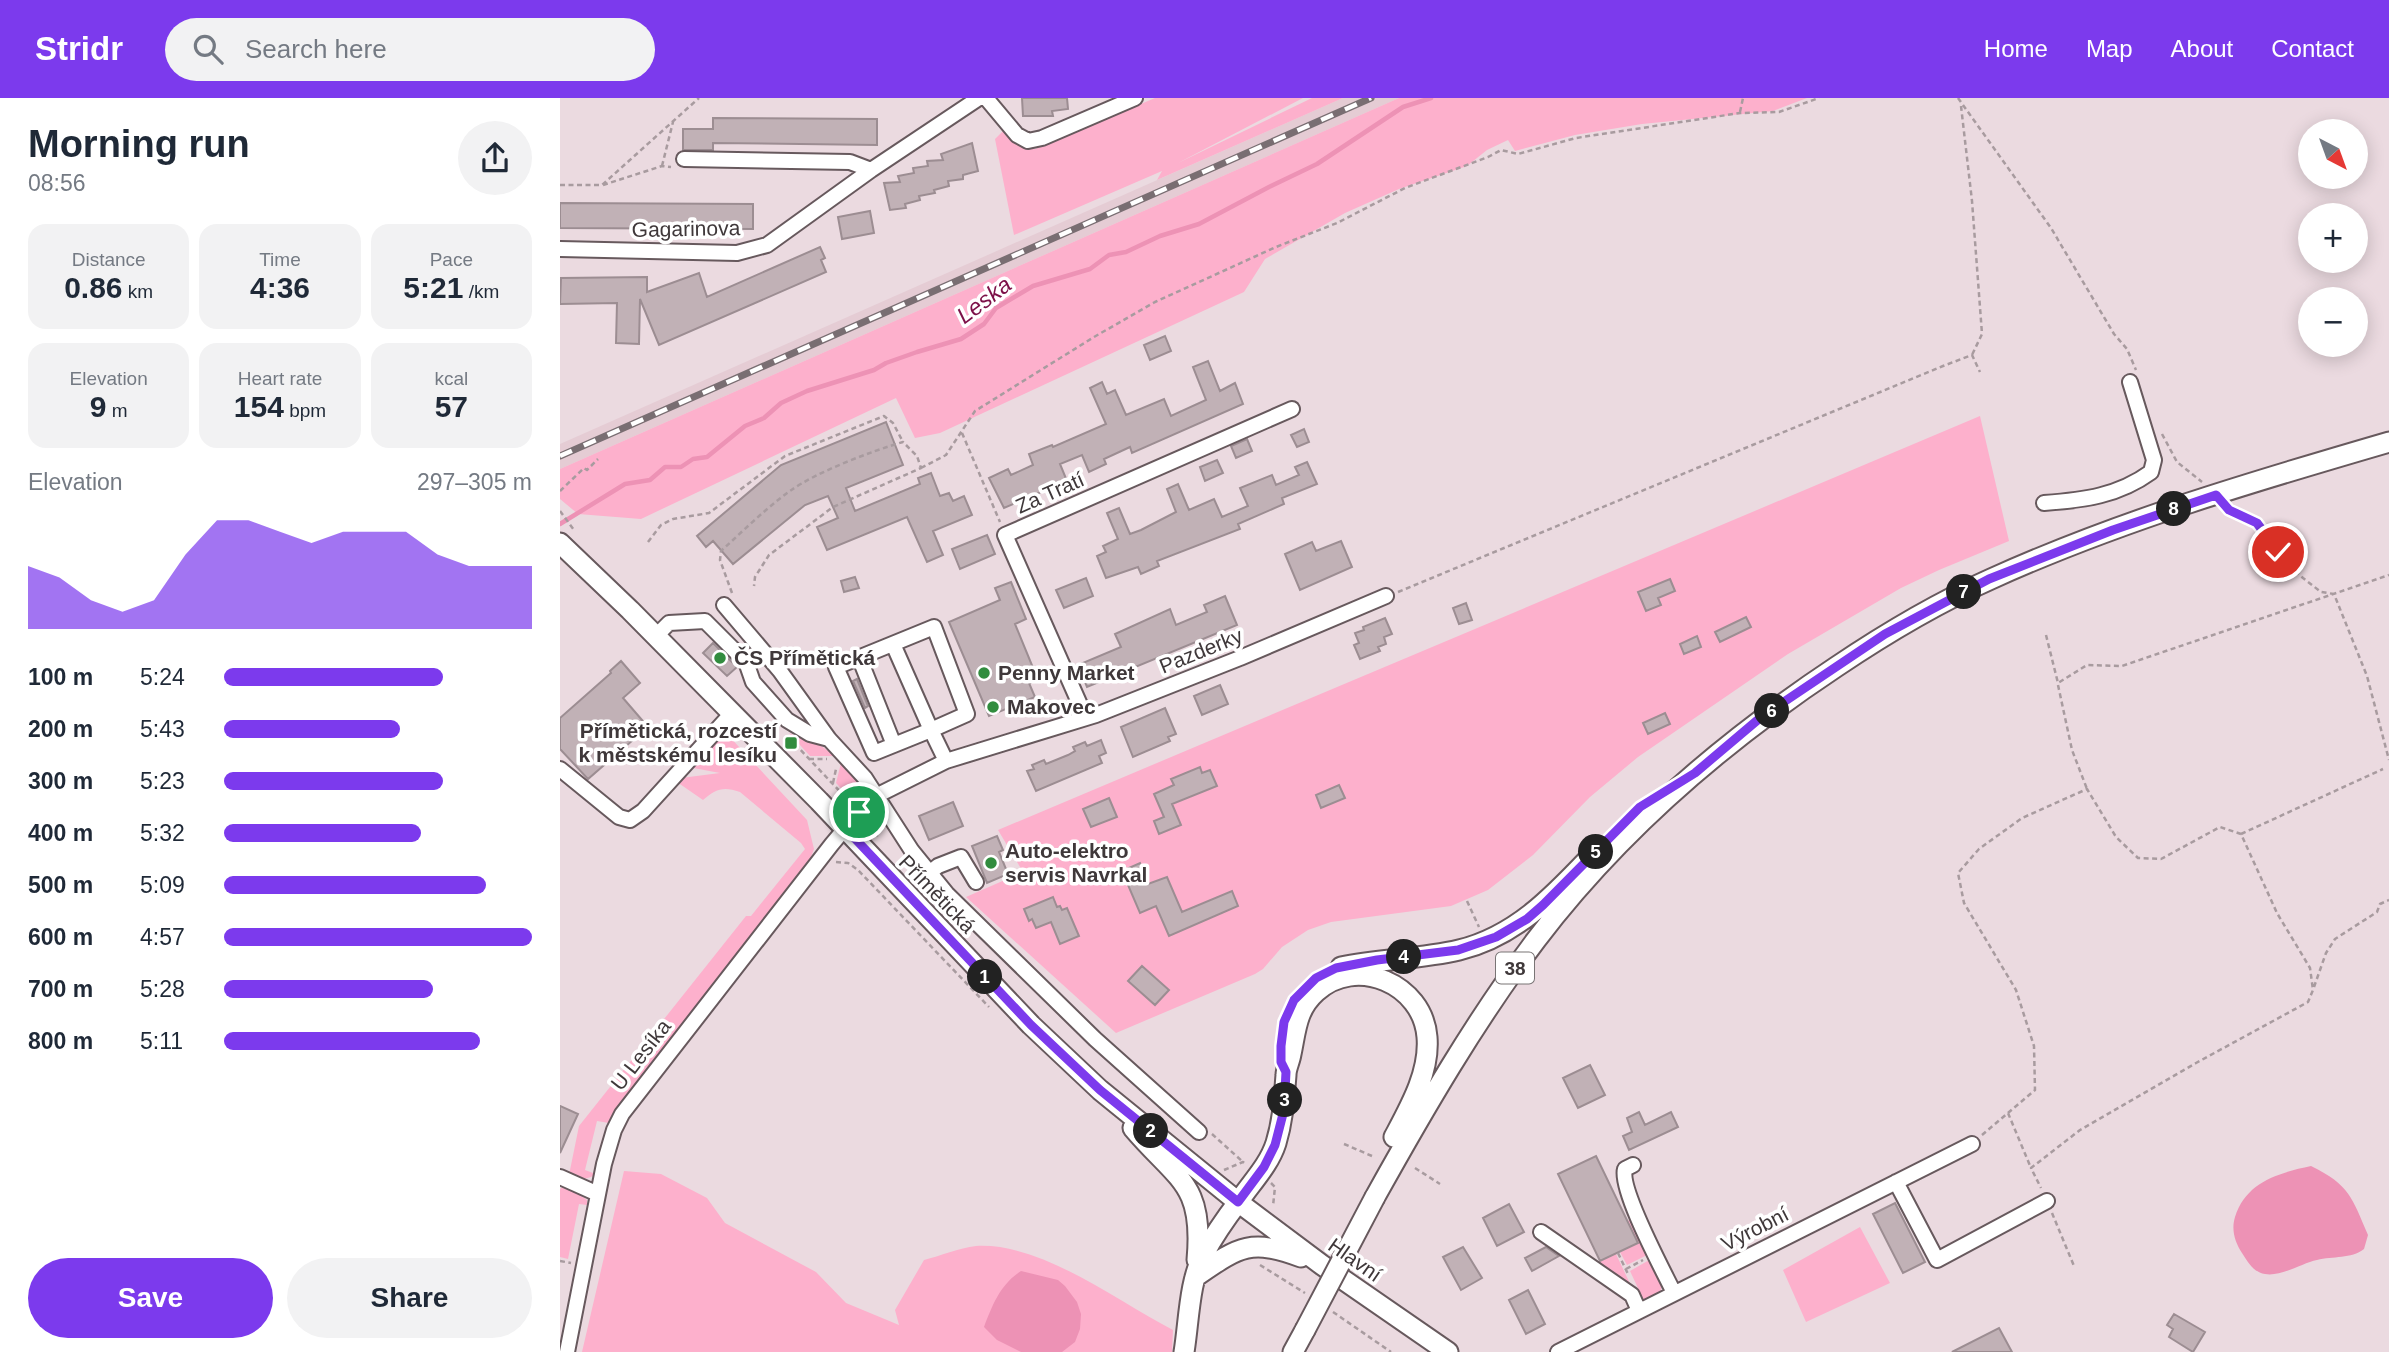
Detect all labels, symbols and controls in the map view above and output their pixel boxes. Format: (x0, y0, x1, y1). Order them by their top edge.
search box (165, 18, 655, 81)
text: Stridr (35, 30, 123, 67)
icon: search (189, 30, 227, 68)
text: Search here (245, 34, 387, 64)
text: Home (1984, 35, 2048, 62)
text: Map (2086, 35, 2133, 62)
text: About (2171, 35, 2233, 62)
text: Contact (2271, 35, 2354, 62)
north arrow (2298, 119, 2368, 189)
map controls (2298, 119, 2368, 357)
button: share (458, 121, 532, 195)
text: Morning run (28, 123, 250, 165)
text: 08:56 (28, 170, 86, 196)
button: + (2298, 203, 2368, 273)
street label: Gagarinova (632, 216, 741, 241)
text: Distance (72, 249, 146, 270)
text: Time (259, 249, 301, 270)
text: Pace (430, 249, 473, 270)
text: 0.86 (64, 271, 123, 304)
text: 4:36 (250, 271, 310, 304)
text: 5:21 (403, 271, 463, 304)
water label: Leska (952, 271, 1016, 329)
text: km (123, 281, 153, 302)
text: /km (463, 281, 499, 302)
button: − (2298, 287, 2368, 357)
text: Elevation (70, 368, 148, 389)
text: Heart rate (238, 368, 322, 389)
text: kcal (434, 368, 468, 389)
text: 9 (90, 390, 106, 423)
text: 154 (234, 390, 284, 423)
text: 57 (435, 390, 468, 423)
text: m (106, 400, 128, 421)
text: bpm (284, 400, 326, 421)
street label: Za Tratí (1012, 467, 1088, 518)
text: Elevation (28, 469, 123, 495)
text: 297–305 m (417, 469, 532, 495)
pin: 8 (2156, 492, 2192, 526)
text: 8 (2168, 498, 2179, 519)
pin (2248, 522, 2308, 582)
icon: check (2259, 533, 2297, 571)
pin: 7 (1946, 574, 1982, 610)
text: 7 (1958, 581, 1969, 602)
street label: Pazderky (1156, 623, 1246, 678)
place label: ČS Přímětická (734, 646, 876, 669)
marker: ČS Přímětická (712, 650, 728, 666)
place label: Penny Market (998, 661, 1135, 684)
text: 100 m (28, 664, 93, 690)
text: 5:24 (140, 664, 185, 690)
marker: Penny Market (976, 665, 992, 681)
pin: 6 (1754, 694, 1790, 728)
place label: Makovec (1007, 695, 1096, 718)
marker: Makovec (985, 699, 1001, 715)
text: 6 (1766, 700, 1777, 721)
text: 200 m (28, 716, 93, 742)
text: 5:43 (140, 716, 185, 742)
place label: Přímětická, rozcestí k městskému lesíku (579, 719, 778, 766)
marker: Přímětická, rozcestí k městskému lesíku (783, 735, 799, 751)
text: 300 m (28, 768, 93, 794)
text: 5:23 (140, 768, 185, 794)
pin (829, 782, 889, 842)
icon: arrive (840, 793, 878, 831)
text: 400 m (28, 820, 93, 846)
text: 5:32 (140, 820, 185, 846)
pin: 5 (1578, 834, 1614, 870)
place label: Auto-elektro servis Navrkal (1005, 839, 1147, 886)
text: 5 (1590, 841, 1601, 862)
street label: Přímětická (895, 850, 980, 938)
marker: Auto-elektro servis Navrkal (983, 855, 999, 871)
text: 500 m (28, 872, 93, 898)
text: 5:09 (140, 872, 185, 898)
text: 600 m (28, 924, 93, 950)
text: 4:57 (140, 924, 185, 950)
pin: 4 (1386, 940, 1422, 974)
text: 4 (1398, 946, 1409, 967)
road number: 38 (1496, 953, 1534, 984)
pin: 1 (968, 960, 1002, 994)
text: 1 (979, 966, 990, 987)
text: 700 m (28, 976, 93, 1002)
text: 5:28 (140, 976, 185, 1002)
street label: U Lesíka (606, 1015, 675, 1094)
text: 800 m (28, 1028, 93, 1054)
text: 5:11 (140, 1028, 183, 1054)
pin: 3 (1268, 1082, 1302, 1118)
text: 3 (1279, 1089, 1290, 1110)
pin: 2 (1134, 1114, 1168, 1148)
text: 2 (1145, 1120, 1156, 1141)
street label: Výrobní (1717, 1202, 1792, 1255)
street label: Hlavní (1324, 1233, 1386, 1286)
button: Save (28, 1258, 273, 1338)
button: Share (287, 1258, 532, 1338)

